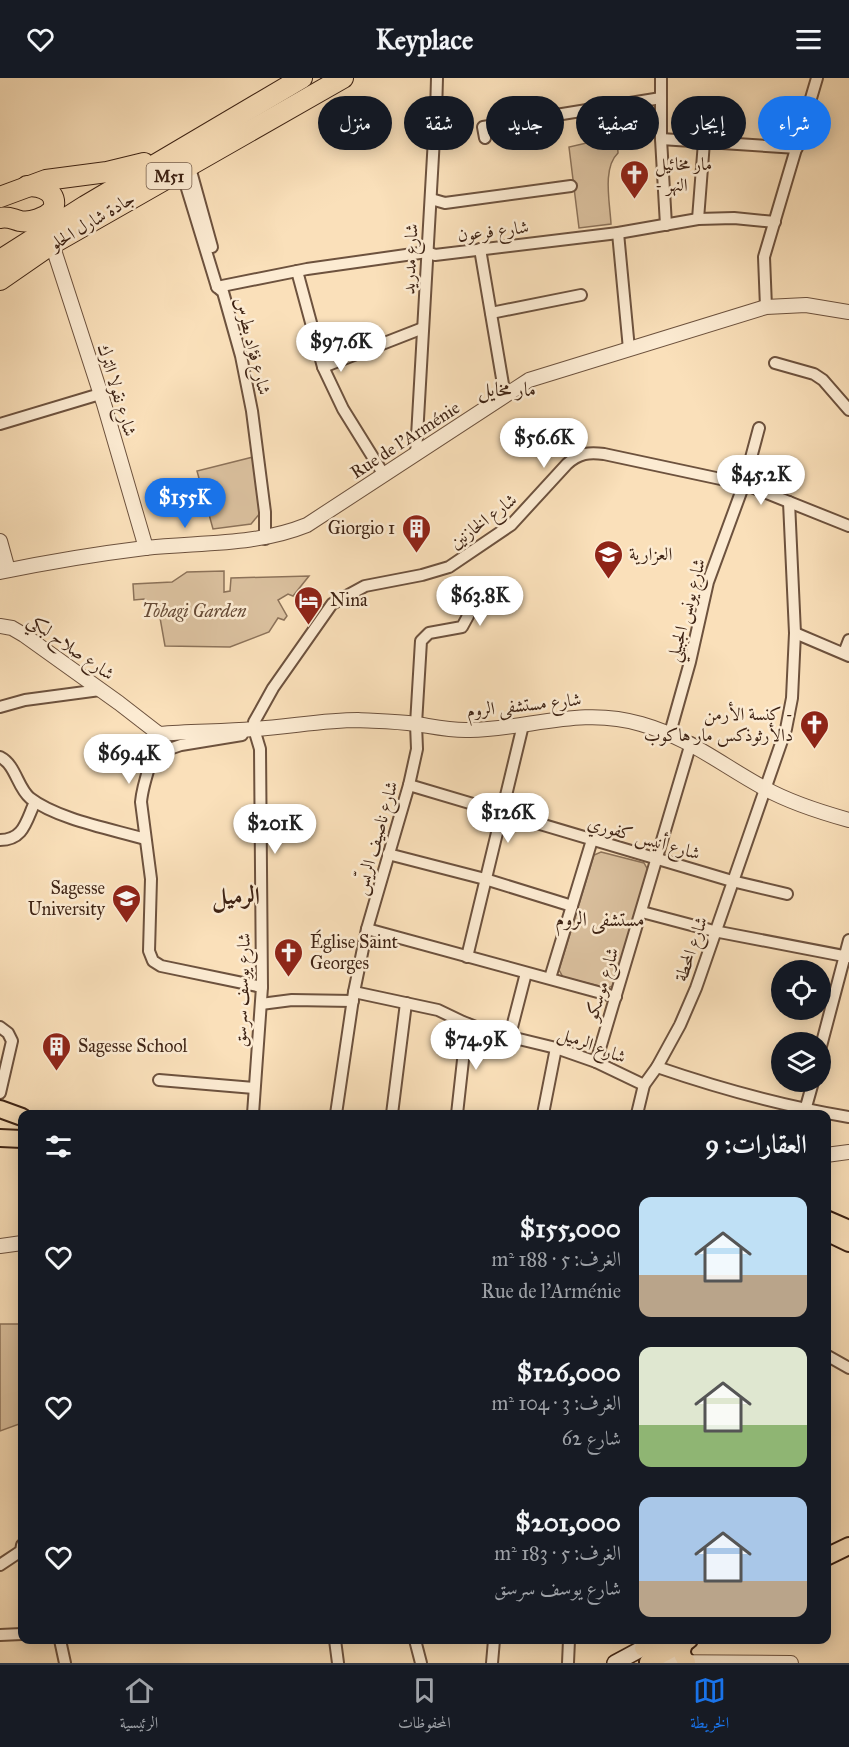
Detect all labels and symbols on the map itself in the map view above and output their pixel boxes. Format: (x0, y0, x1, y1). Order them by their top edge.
place label: مار مخائيل - النهر (655, 153, 712, 197)
church icon: مار مخائيل - النهر (618, 158, 650, 200)
road number: M51 (146, 163, 192, 189)
street label: جادة شارل الحلو (44, 187, 139, 256)
street label: شارع فرعون (456, 216, 530, 250)
street label: شارع مدريد (397, 223, 427, 295)
street label: شارع فؤاد بطرس (226, 295, 276, 398)
pin: $97.6K (292, 322, 390, 373)
street label: شارع نقولا الترك (89, 341, 142, 440)
district label: مار مخايل (478, 377, 536, 404)
street label: Rue de l'Arménie (346, 396, 464, 484)
pin: $56.6K (495, 418, 593, 469)
pin: $45.2K (712, 455, 810, 506)
pin: $155K (143, 478, 227, 529)
street label: شارع الخازنين (445, 489, 523, 557)
building icon: Giorgio 1 (400, 512, 432, 554)
place label: Giorgio 1 (328, 517, 395, 540)
school or university icon: العزارية (592, 538, 624, 580)
place label: العزارية (629, 543, 672, 566)
street label: شارع يونس الجبيلي (662, 556, 716, 666)
pin: $63.8K (431, 576, 529, 627)
hotel icon: Nina (293, 584, 325, 626)
place label: Nina (330, 589, 368, 611)
park label: Tobagi Garden (142, 600, 247, 622)
street label: شارع صلاح لبكي (20, 609, 119, 690)
street label: شارع مستشفى الروم (465, 688, 583, 727)
place label: كنسة الأرمن - دالأرثوذكس مار هاكوب (644, 701, 793, 747)
church icon: كنسة الأرمن - دالأرثوذكس مار هاكوب (798, 708, 830, 750)
pin: $69.4K (80, 734, 178, 785)
street label: شارع ناصيف الريّس (348, 778, 407, 899)
pin: $126K (466, 793, 550, 844)
pin: $201K (233, 804, 317, 855)
street label: شارع أنيس كفوري (584, 810, 703, 868)
place label: Sagesse University (28, 877, 106, 920)
district label: الرميل (212, 881, 260, 913)
school or university icon: Sagesse University (110, 882, 142, 924)
district label: مستشفى الروم (555, 907, 645, 937)
street label: شارع المحطة (670, 914, 716, 986)
place label: Église Saint Georges (310, 929, 399, 975)
street label: شارع يوسف سرسق (229, 933, 259, 1048)
church icon: Église Saint Georges (273, 936, 305, 978)
street label: شارع موسكو (580, 945, 627, 1026)
pin: $74.9K (427, 1020, 525, 1071)
street label: شارع الرميل (553, 1022, 629, 1072)
building icon: Sagesse School (41, 1030, 73, 1072)
place label: Sagesse School (78, 1035, 188, 1058)

